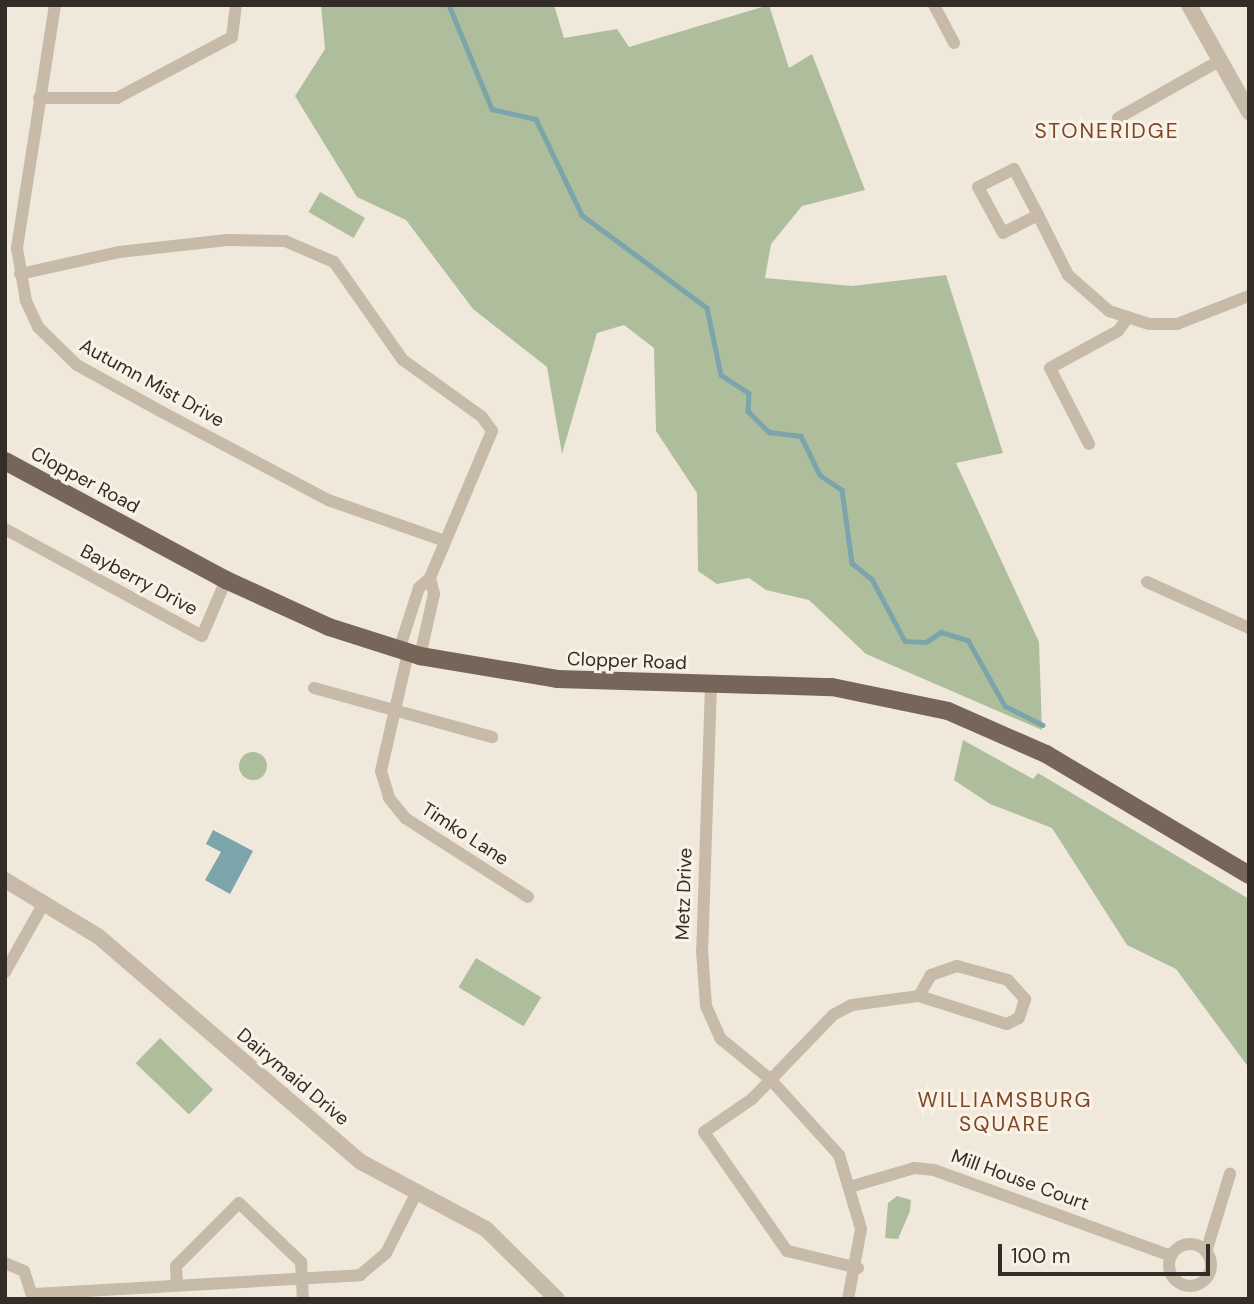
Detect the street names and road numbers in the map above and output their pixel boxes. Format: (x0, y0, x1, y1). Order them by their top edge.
street label: Autumn Mist Drive (76, 334, 228, 432)
street label: Clopper Road (27, 442, 143, 518)
street label: Bayberry Drive (77, 540, 201, 620)
street label: Clopper Road (567, 648, 687, 674)
street label: Timko Lane (417, 797, 513, 871)
street label: Metz Drive (671, 847, 697, 941)
street label: Dairymaid Drive (232, 1023, 354, 1131)
street label: Mill House Court (948, 1145, 1092, 1215)

